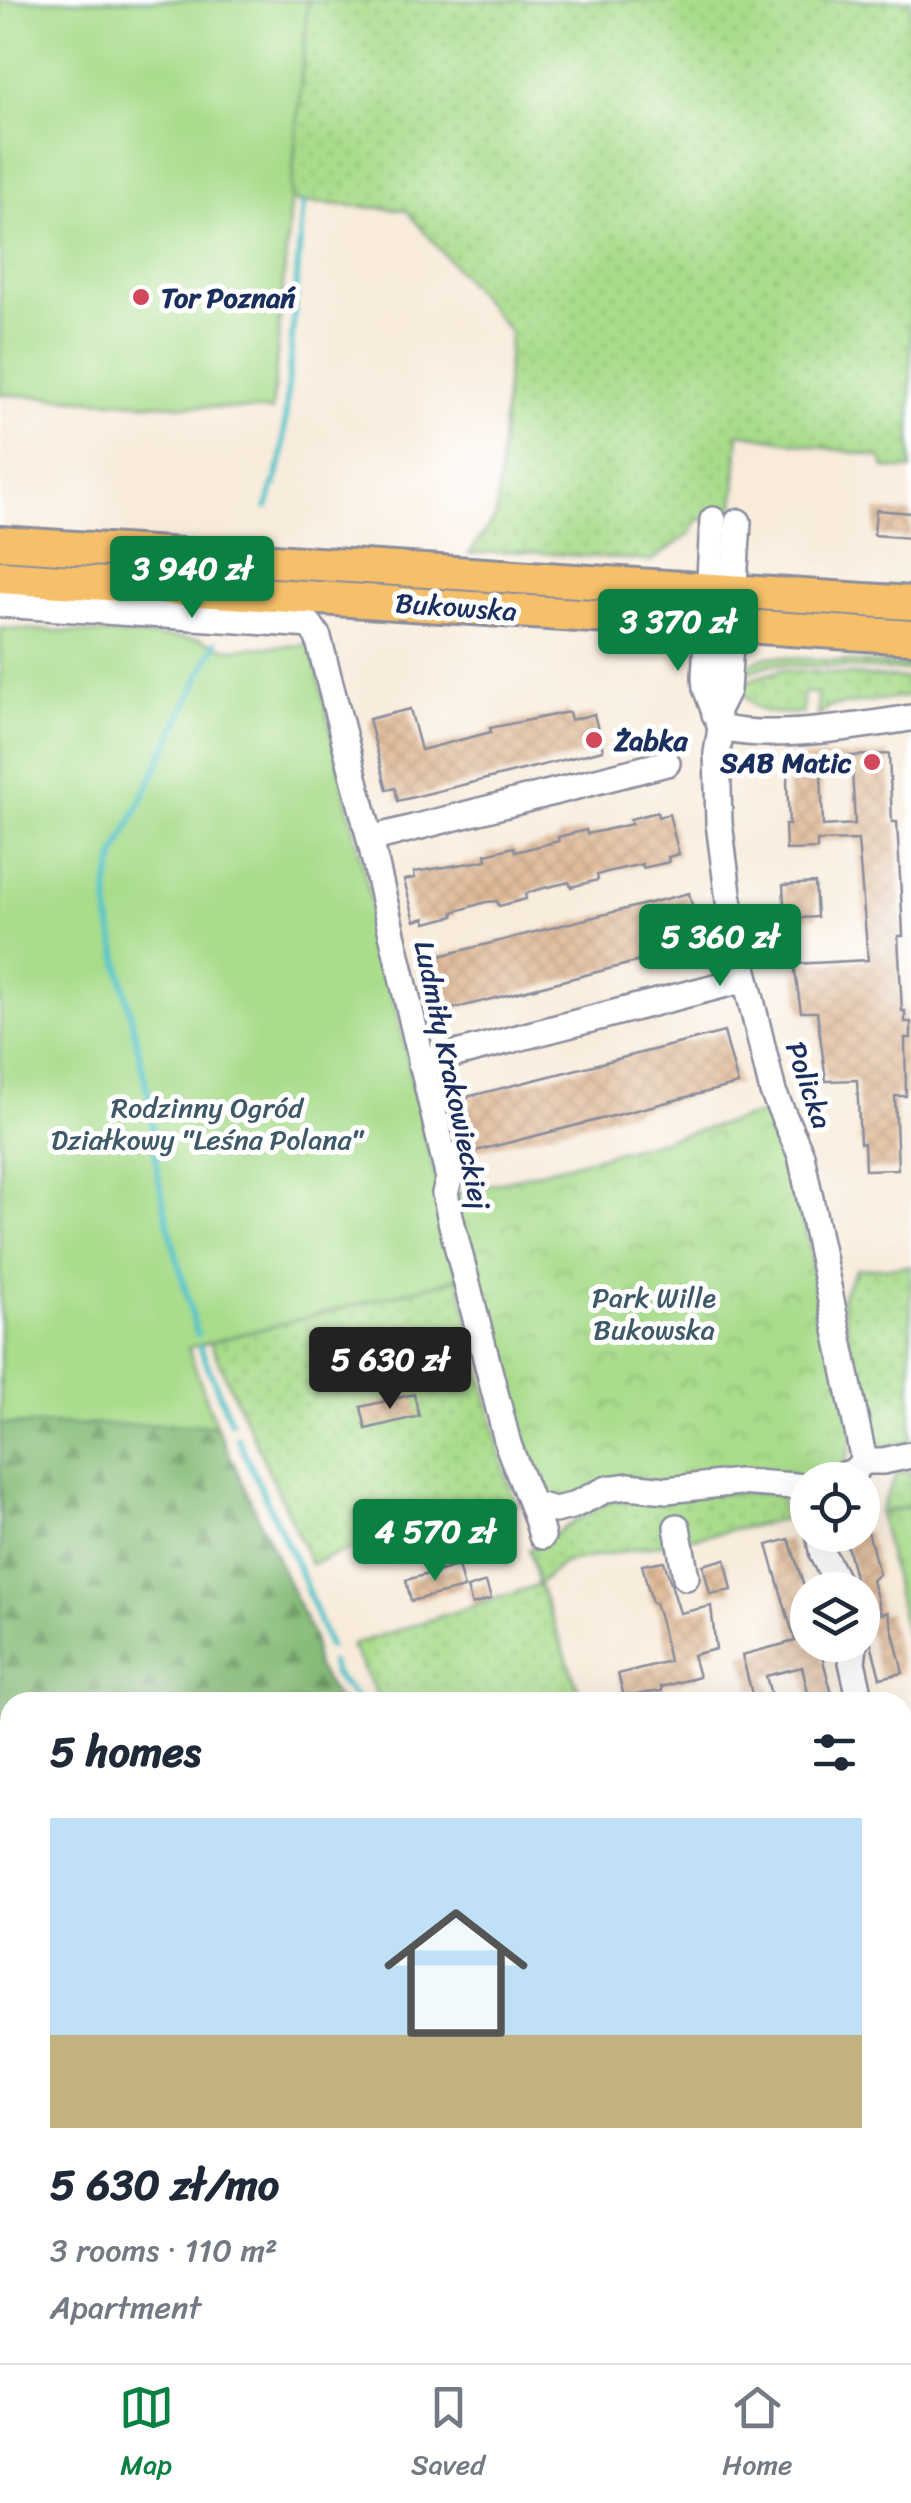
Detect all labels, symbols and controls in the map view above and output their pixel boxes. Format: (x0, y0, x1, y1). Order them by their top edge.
place label: Tor Poznań (161, 273, 296, 322)
marker: Tor Poznań (130, 286, 152, 308)
pin: 3 940 zł (89, 536, 295, 621)
text: 3 940 zł (132, 540, 252, 597)
street label: Bukowska (394, 578, 518, 636)
pin: 3 370 zł (575, 589, 781, 674)
text: 3 370 zł (620, 593, 736, 650)
place label: Żabka (613, 716, 689, 765)
marker: Żabka (583, 729, 605, 751)
place label: SAB Matic (719, 738, 852, 787)
marker: SAB Matic (861, 751, 883, 773)
pin: 5 360 zł (617, 904, 823, 989)
text: 5 360 zł (661, 908, 779, 965)
street label: Ludmiły Krakowieckiej (400, 936, 505, 1215)
street label: Policka (771, 1035, 847, 1135)
park label: Rodzinny Ogród Działkowy "Leśna Polana" (51, 1083, 364, 1164)
park label: Park Wille Bukowska (592, 1273, 716, 1354)
pin: 5 630 zł (287, 1327, 493, 1412)
text: 5 630 zł (331, 1331, 449, 1388)
map controls (790, 1462, 880, 1662)
button: locate (790, 1462, 880, 1552)
pin: 4 570 zł (332, 1499, 538, 1584)
text: 4 570 zł (375, 1503, 495, 1560)
button: layers (790, 1572, 880, 1662)
text: 5 homes (50, 1715, 201, 1789)
icon: filters (807, 1725, 862, 1780)
icon: home (366, 1883, 546, 2063)
text: 5 630 zł/mo (50, 2148, 279, 2222)
text: 3 rooms · 110 m² (50, 2222, 278, 2279)
text: Apartment (50, 2279, 201, 2336)
tab: Map (119, 2380, 174, 2489)
tab: Saved (411, 2380, 485, 2489)
tab: Home (722, 2380, 792, 2489)

